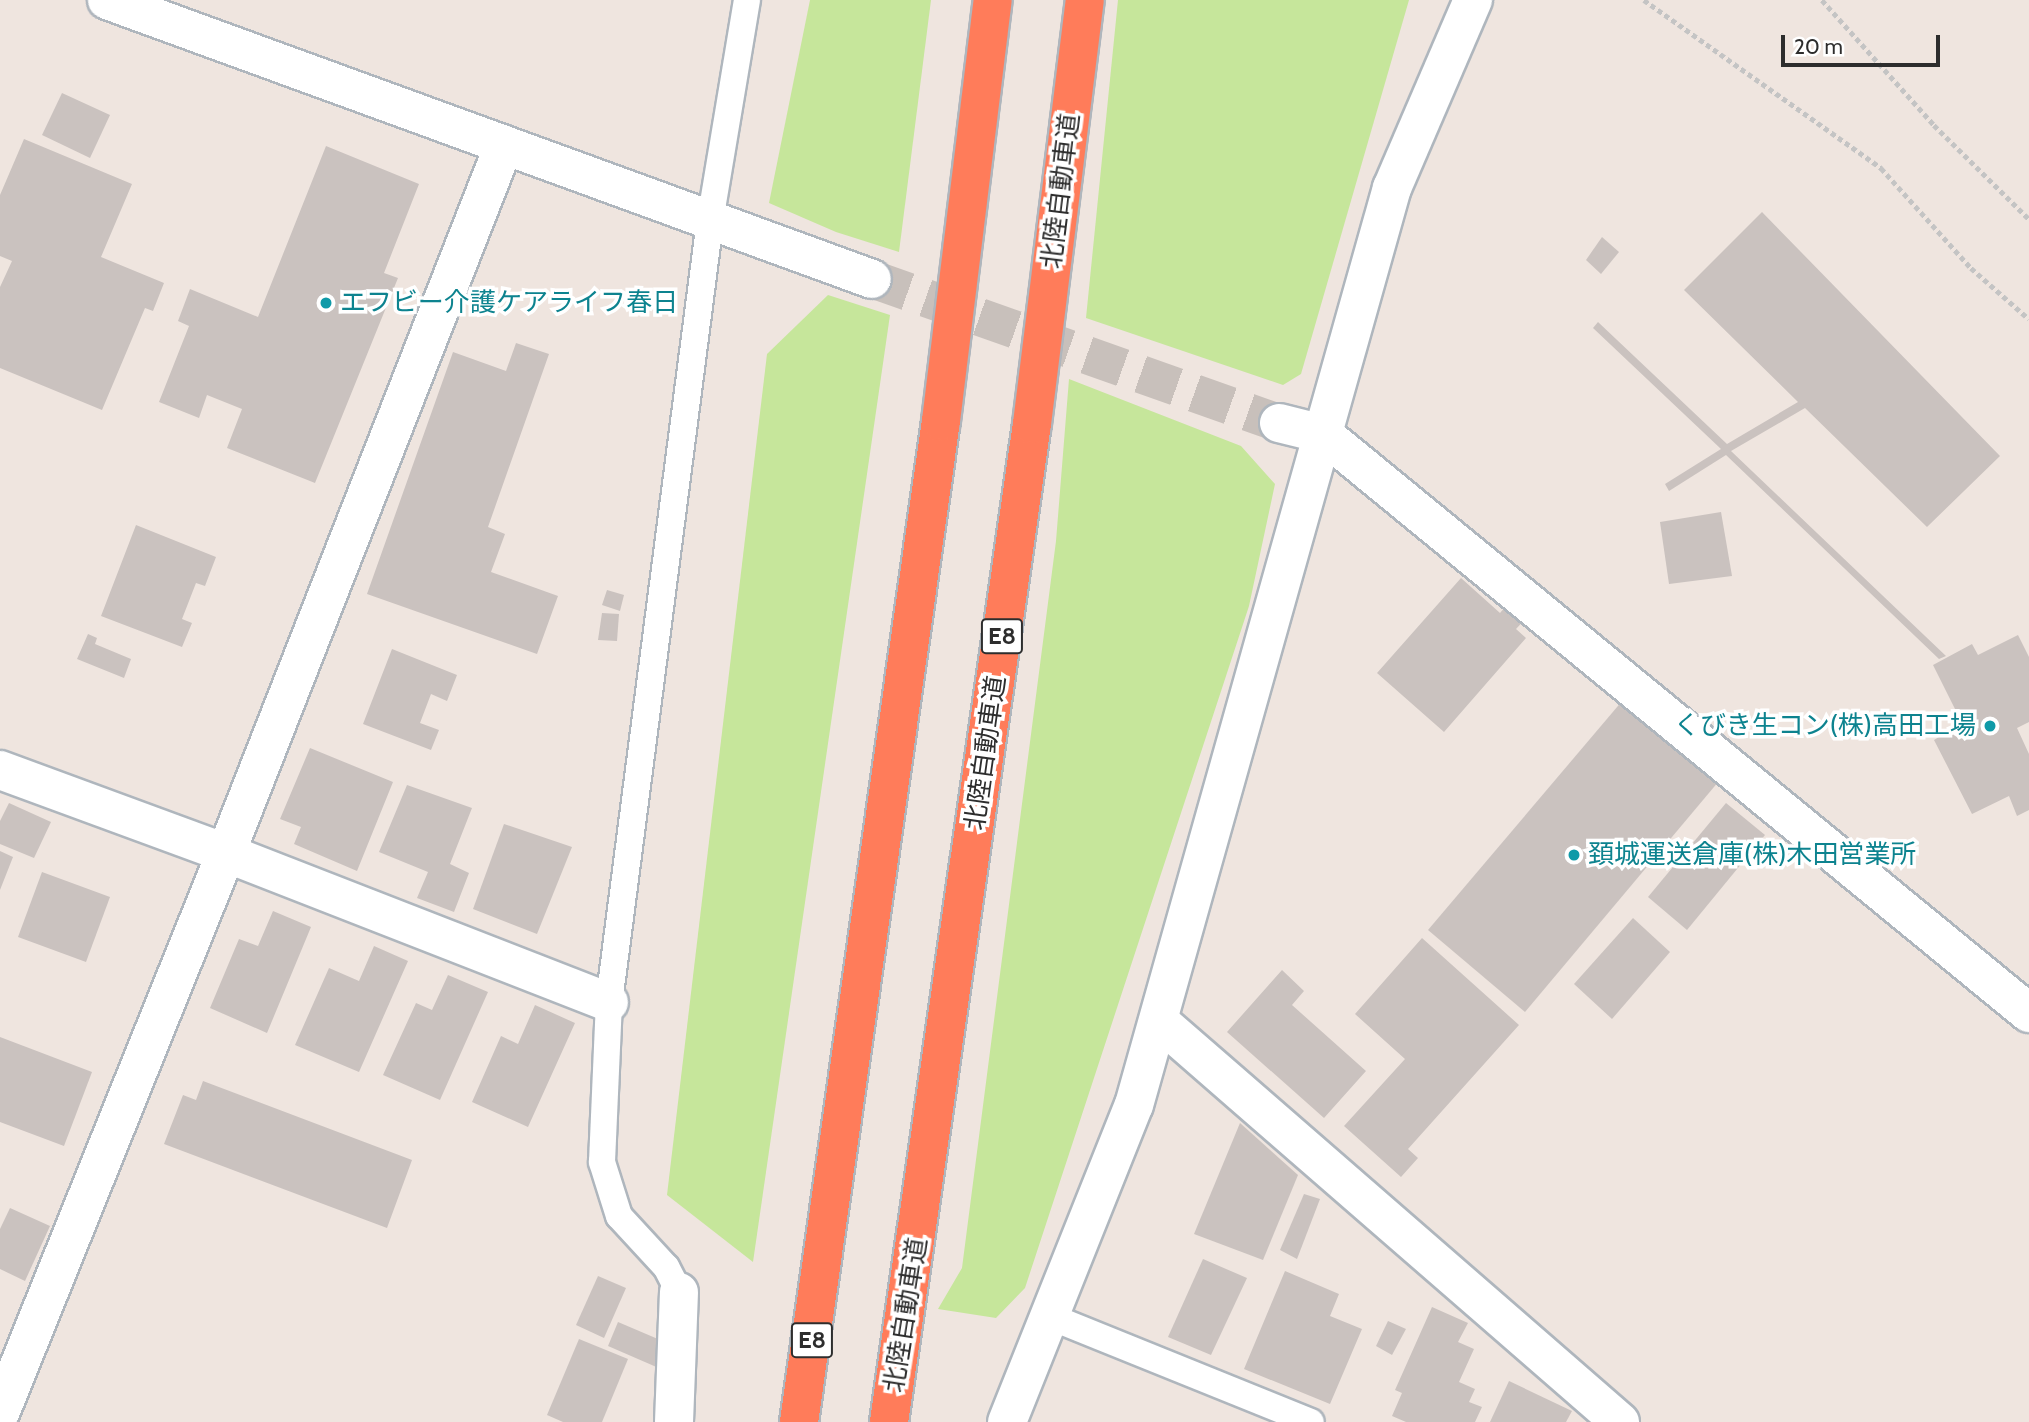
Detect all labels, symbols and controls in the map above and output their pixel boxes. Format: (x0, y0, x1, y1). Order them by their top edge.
scale bar (1784, 21, 1943, 65)
text: 20 m (1794, 34, 1843, 59)
street label: 北陸自動車道 (1036, 112, 1086, 270)
place label: エフビー介護ケアライフ春日 (340, 287, 678, 319)
marker: エフビー介護ケアライフ春日 (318, 295, 334, 311)
road number: E8 (979, 616, 1025, 656)
street label: 北陸自動車道 (960, 674, 1012, 832)
place label: くびき生コン(株)高田工場 (1674, 710, 1976, 742)
marker: くびき生コン(株)高田工場 (1982, 718, 1998, 734)
place label: 頚城運送倉庫(株)木田営業所 (1588, 839, 1916, 871)
marker: 頚城運送倉庫(株)木田営業所 (1566, 847, 1582, 863)
street label: 北陸自動車道 (878, 1236, 934, 1394)
road number: E8 (789, 1320, 835, 1360)

